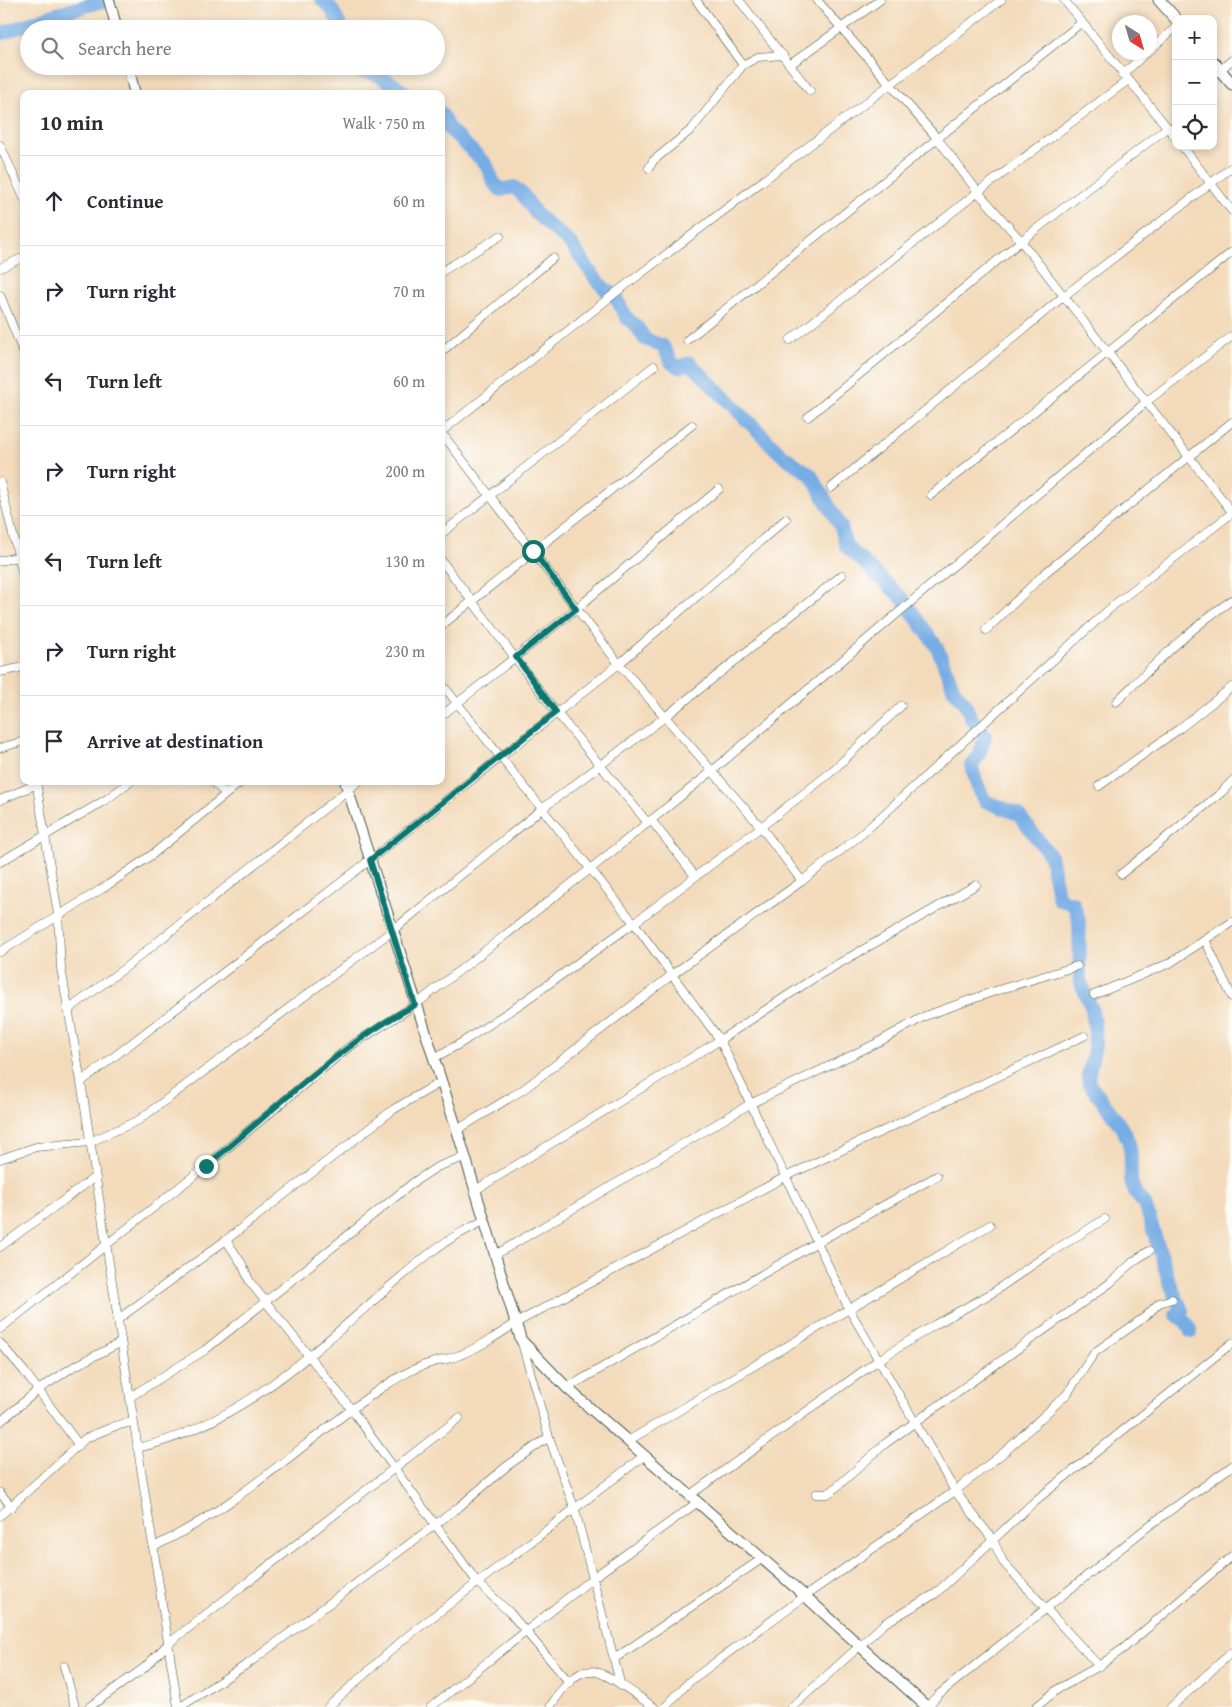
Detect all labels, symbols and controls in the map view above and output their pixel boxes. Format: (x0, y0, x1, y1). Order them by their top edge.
north arrow (1112, 15, 1157, 60)
map controls (1172, 15, 1217, 150)
button: + (1172, 15, 1217, 60)
search box (20, 20, 445, 75)
icon: search (38, 34, 66, 62)
text: Search here (78, 34, 172, 62)
button: − (1172, 60, 1217, 105)
button: locate (1172, 105, 1217, 150)
text: 10 min (40, 107, 103, 138)
text: Walk · 750 m (342, 111, 425, 135)
icon: ahead (40, 187, 68, 215)
text: Continue (87, 187, 164, 215)
text: 60 m (393, 189, 425, 213)
icon: right (40, 277, 68, 305)
text: Turn right (87, 277, 176, 305)
text: 70 m (393, 279, 425, 303)
icon: left (40, 367, 68, 395)
text: Turn left (87, 367, 162, 395)
text: 60 m (393, 369, 425, 393)
icon: right (40, 457, 68, 485)
text: Turn right (87, 457, 176, 485)
text: 200 m (385, 459, 425, 483)
route start (522, 540, 545, 563)
icon: left (40, 547, 68, 575)
text: Turn left (87, 547, 162, 575)
text: 130 m (385, 549, 425, 573)
icon: right (40, 637, 68, 665)
text: Turn right (87, 637, 176, 665)
text: 230 m (385, 639, 425, 663)
icon: arrive (40, 727, 68, 755)
text: Arrive at destination (87, 727, 263, 755)
route end (195, 1155, 218, 1178)

